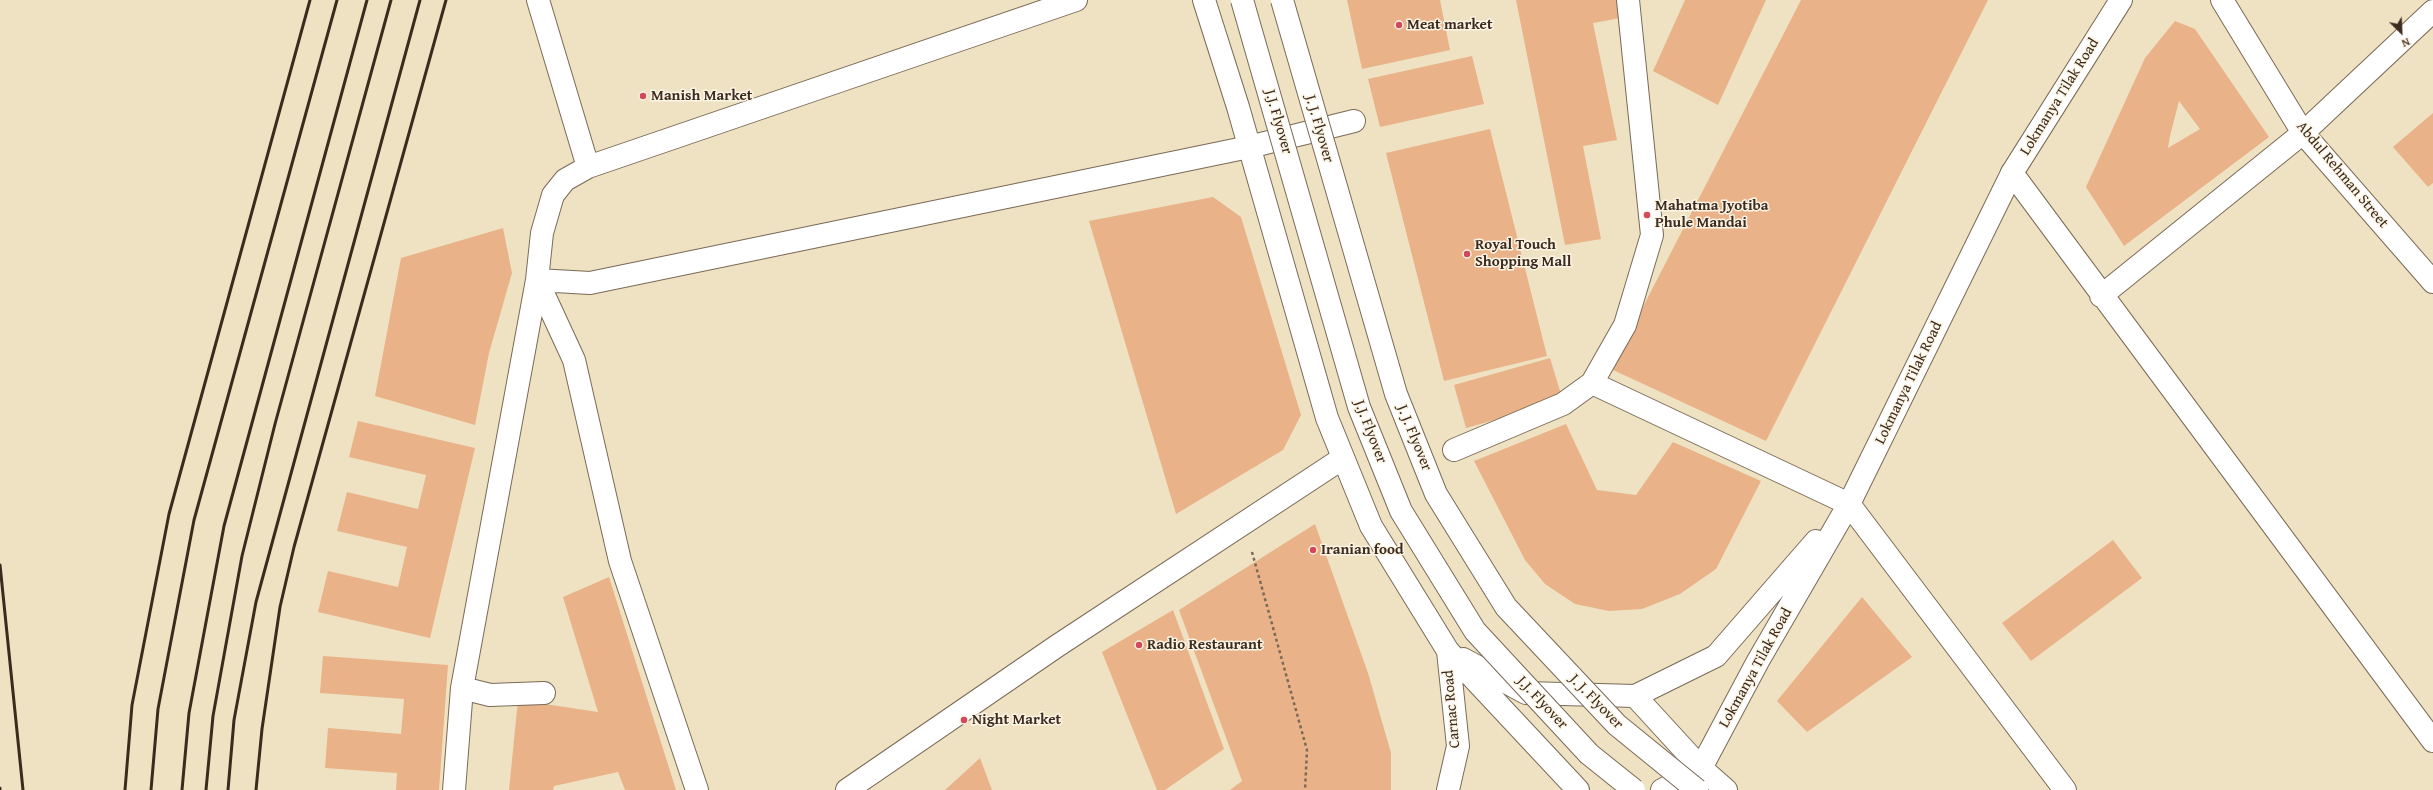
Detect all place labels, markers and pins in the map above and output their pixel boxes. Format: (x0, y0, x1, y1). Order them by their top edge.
place label: Meat market (1407, 16, 1493, 34)
marker: Meat market (1394, 20, 1404, 30)
place label: Manish Market (651, 87, 752, 105)
marker: Manish Market (638, 91, 648, 101)
place label: Mahatma Jyotiba Phule Mandai (1655, 197, 1768, 232)
marker: Mahatma Jyotiba Phule Mandai (1642, 210, 1652, 220)
place label: Royal Touch Shopping Mall (1475, 236, 1571, 271)
marker: Royal Touch Shopping Mall (1462, 249, 1472, 259)
place label: Iranian food (1321, 541, 1404, 559)
marker: Iranian food (1308, 545, 1318, 555)
place label: Radio Restaurant (1147, 636, 1263, 654)
marker: Radio Restaurant (1134, 640, 1144, 650)
place label: Night Market (972, 711, 1061, 729)
marker: Night Market (959, 715, 969, 725)

